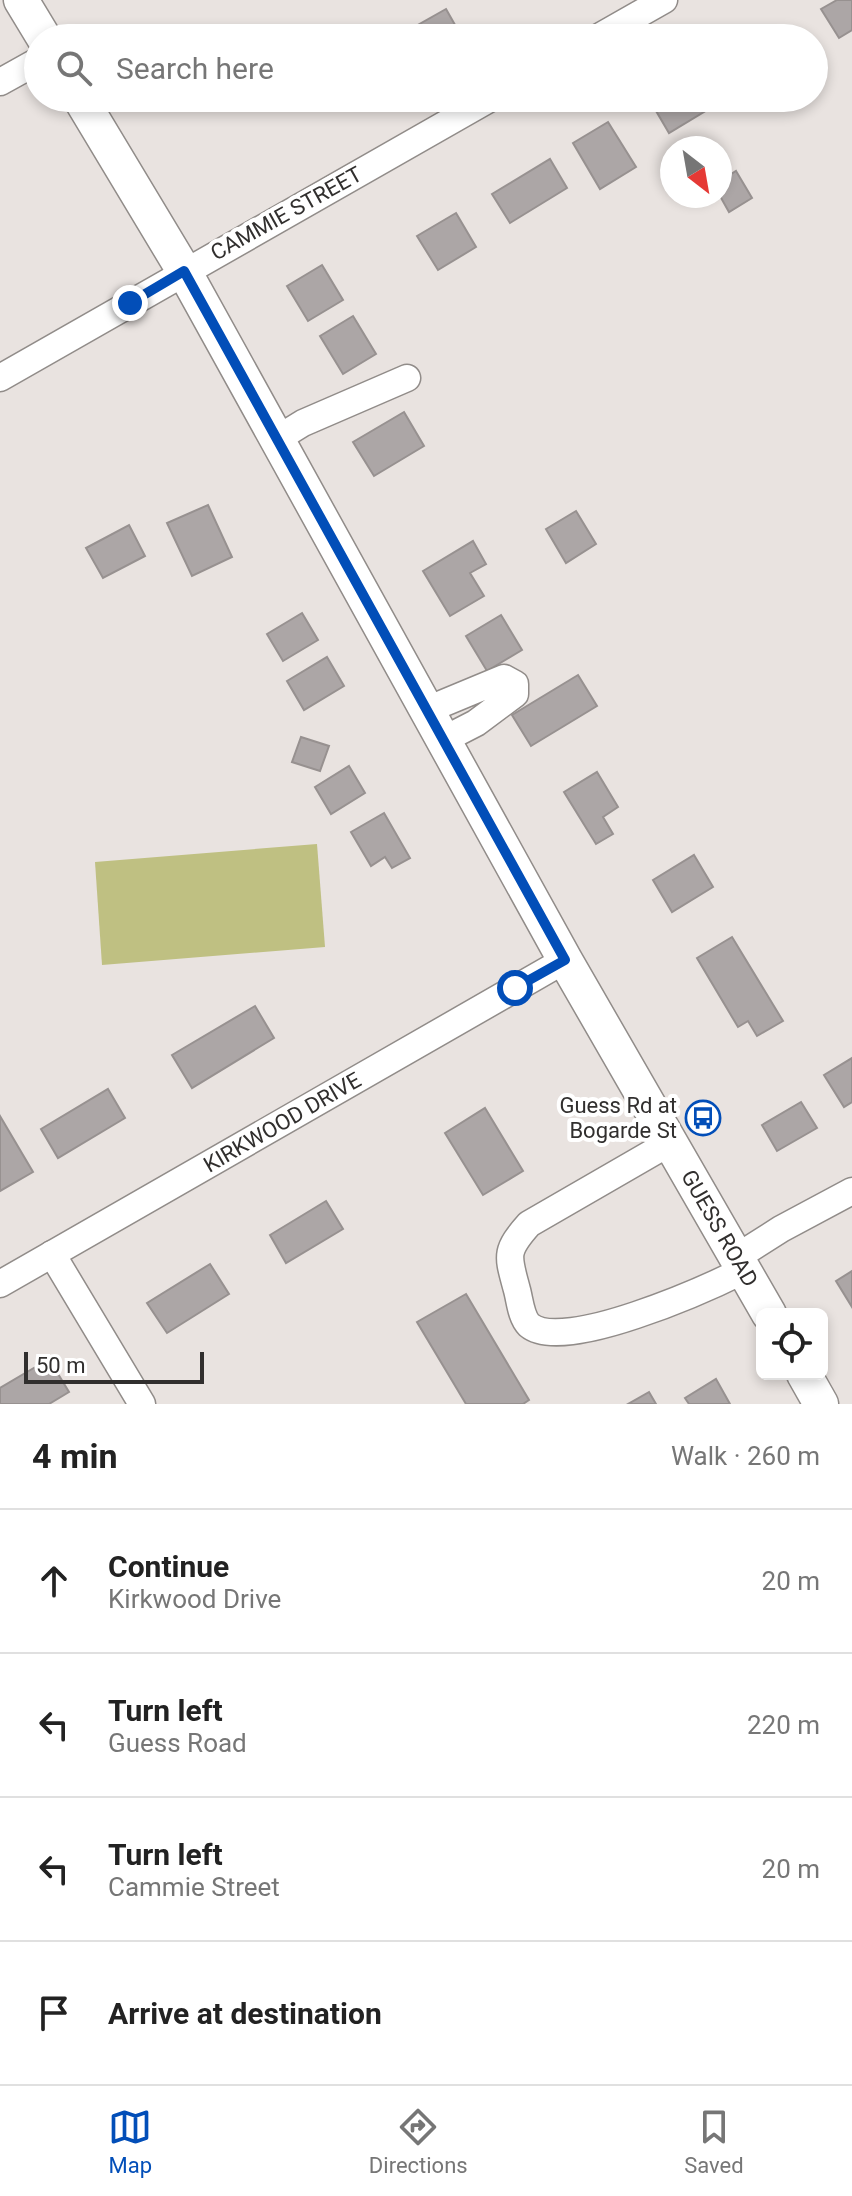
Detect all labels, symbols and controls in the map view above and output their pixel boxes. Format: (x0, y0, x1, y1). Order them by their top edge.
search box (24, 24, 828, 112)
icon: search (52, 46, 96, 90)
text: Search here (116, 51, 274, 86)
north arrow (660, 136, 732, 208)
street label: CAMMIE STREET (206, 162, 366, 265)
route end (112, 285, 148, 321)
route start (497, 970, 533, 1006)
street label: KIRKWOOD DRIVE (199, 1067, 365, 1178)
place label: Guess Rd at Bogarde St (559, 1093, 677, 1143)
bus stop icon: Guess Rd at Bogarde St (684, 1099, 722, 1137)
street label: GUESS ROAD (676, 1165, 763, 1291)
map controls (756, 1308, 828, 1380)
button: locate (756, 1308, 828, 1380)
scale bar (24, 1348, 204, 1384)
text: 50 m (36, 1353, 85, 1378)
text: 4 min (32, 1436, 117, 1476)
text: Walk · 260 m (671, 1441, 820, 1471)
text: Continue (108, 1549, 229, 1584)
icon: ahead (32, 1559, 76, 1603)
text: 20 m (762, 1566, 820, 1596)
text: Kirkwood Drive (108, 1584, 281, 1614)
text: Turn left (108, 1693, 223, 1728)
icon: left (32, 1703, 76, 1747)
text: 220 m (747, 1710, 820, 1740)
text: Guess Road (108, 1728, 247, 1758)
text: Turn left (108, 1837, 223, 1872)
icon: left (32, 1847, 76, 1891)
text: 20 m (762, 1854, 820, 1884)
text: Cammie Street (108, 1872, 280, 1902)
icon: arrive (32, 1991, 76, 2035)
text: Arrive at destination (108, 1996, 382, 2031)
tab: Map (108, 2105, 152, 2178)
tab: Directions (369, 2105, 468, 2178)
tab: Saved (684, 2105, 744, 2178)

